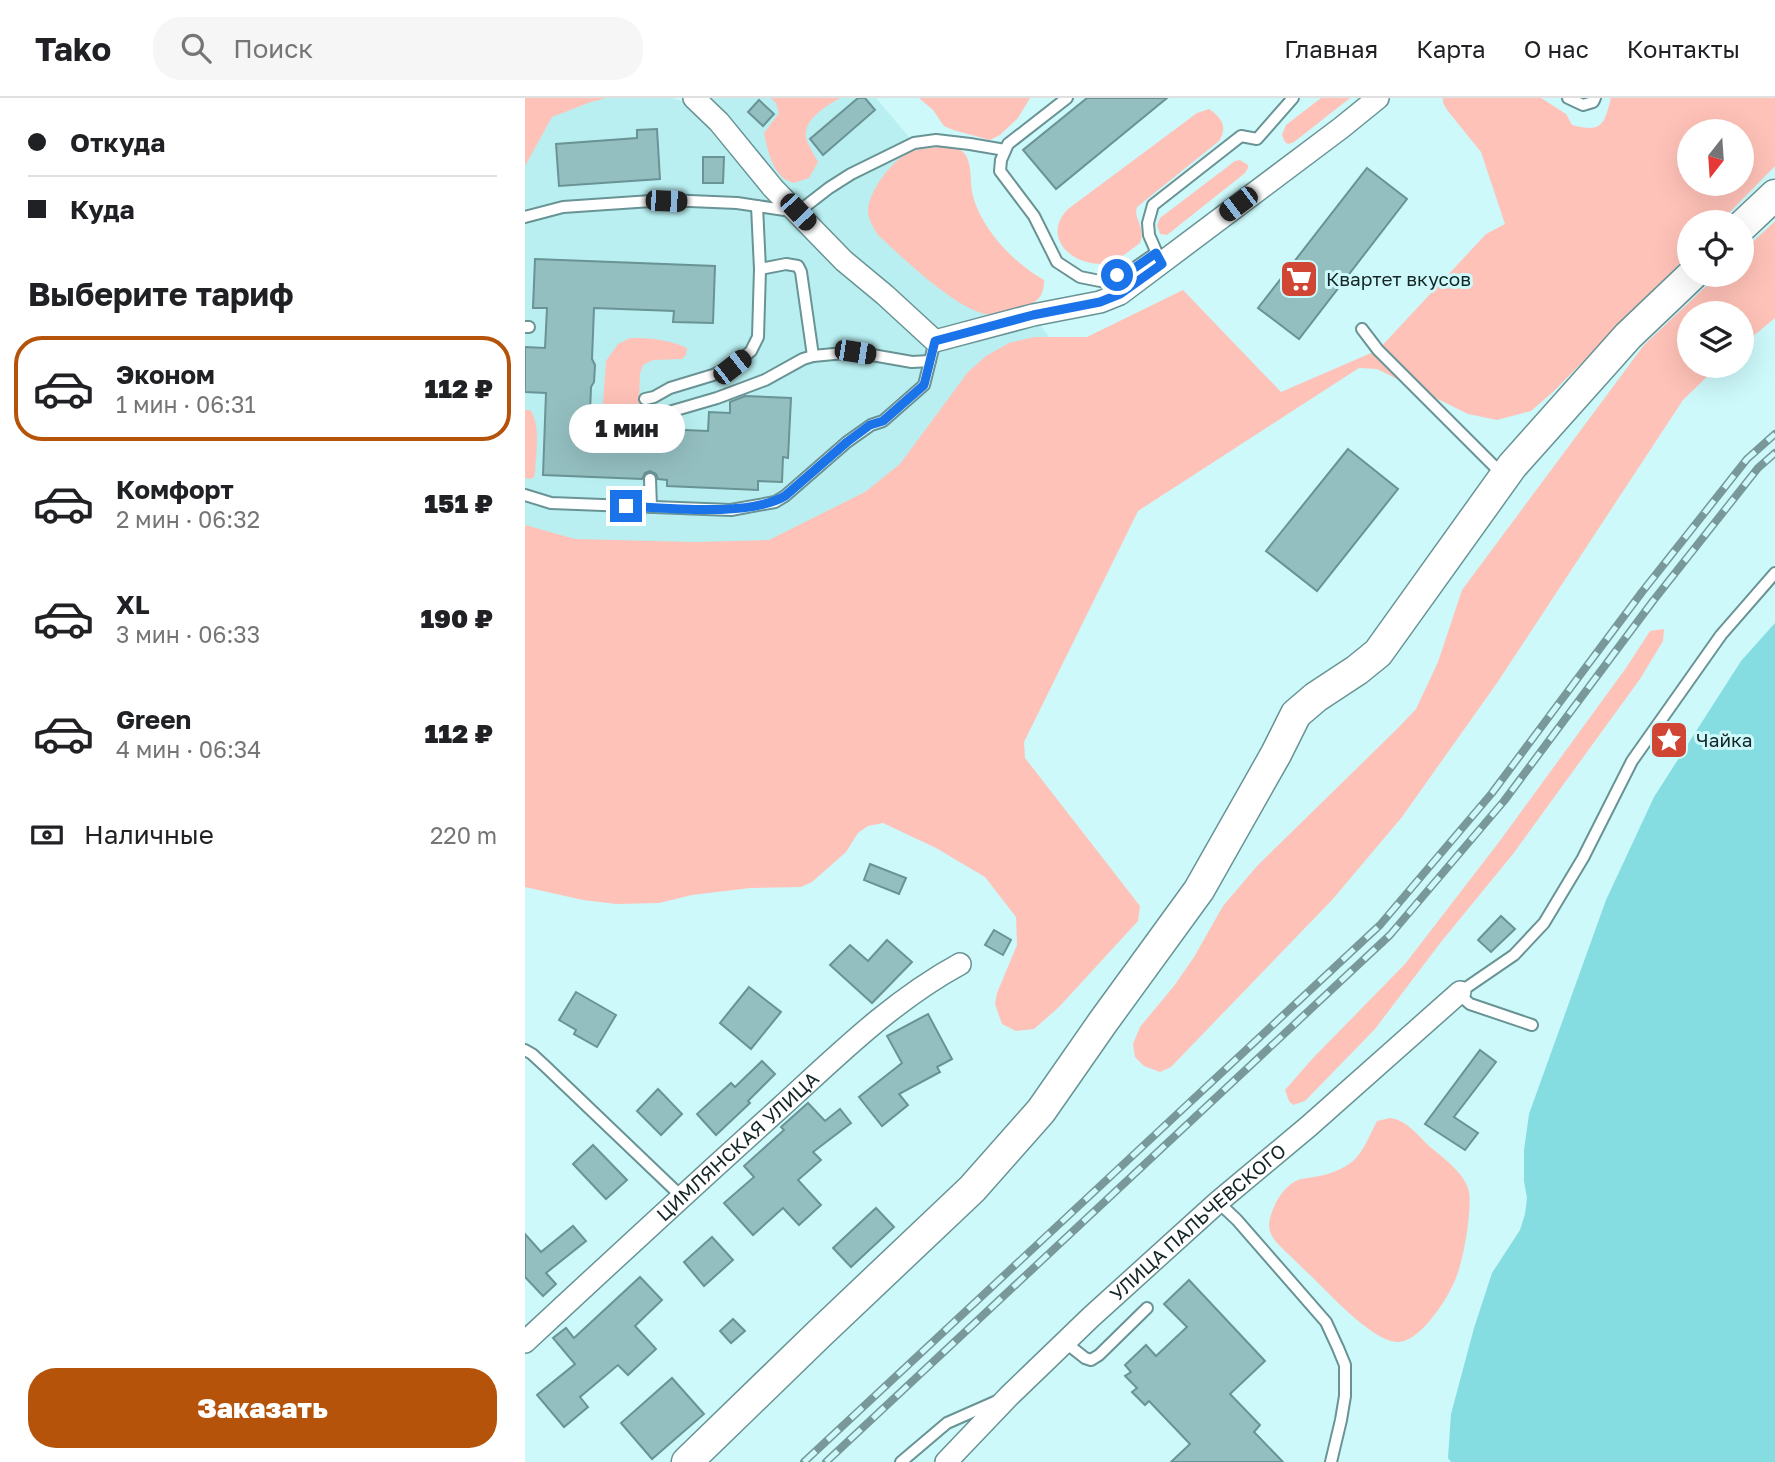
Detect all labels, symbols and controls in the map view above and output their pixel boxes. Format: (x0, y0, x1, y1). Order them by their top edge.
search box (153, 17, 643, 80)
text: Tako (35, 29, 111, 68)
icon: search (177, 29, 215, 67)
text: Поиск (233, 33, 313, 64)
text: Главная (1284, 34, 1378, 63)
text: Карта (1416, 34, 1486, 63)
text: О нас (1524, 34, 1589, 63)
text: Контакты (1627, 34, 1740, 63)
north arrow (1677, 119, 1753, 196)
map controls (1677, 119, 1754, 378)
text: Откуда (70, 127, 165, 158)
car (1215, 183, 1262, 225)
car (776, 189, 821, 235)
car (645, 190, 688, 212)
text: Куда (70, 194, 135, 225)
button: locate (1677, 210, 1754, 287)
supermarket icon: Квартет вкусов (1278, 258, 1320, 300)
route start (1101, 259, 1133, 291)
place label: Квартет вкусов (1326, 267, 1471, 290)
text: Выберите тариф (28, 275, 294, 313)
button: layers (1677, 301, 1754, 378)
car (833, 338, 878, 366)
car (709, 346, 756, 388)
icon: car (32, 357, 95, 420)
text: Эконом (116, 359, 215, 390)
text: 112 ₽ (425, 373, 493, 404)
text: 1 мин · 06:31 (116, 390, 256, 418)
callout: 1 мин (568, 404, 684, 454)
text: 1 мин (595, 414, 659, 442)
icon: car (32, 472, 95, 535)
text: Комфорт (116, 474, 234, 505)
text: 151 ₽ (424, 488, 493, 519)
route end (610, 490, 642, 522)
text: 2 мин · 06:32 (116, 505, 260, 533)
icon: car (32, 587, 95, 650)
text: XL (116, 589, 150, 620)
text: 190 ₽ (420, 603, 493, 634)
text: 3 мин · 06:33 (116, 620, 260, 648)
icon: car (32, 702, 95, 765)
text: Green (116, 704, 191, 735)
text: 112 ₽ (425, 718, 493, 749)
place icon: Чайка (1648, 719, 1690, 761)
place label: Чайка (1696, 728, 1753, 751)
text: 4 мин · 06:34 (116, 735, 261, 763)
icon: cash (28, 816, 66, 854)
text: Наличные (84, 819, 214, 850)
text: 220 m (430, 821, 497, 849)
street label: ЦИМЛЯНСКАЯ УЛИЦА (652, 1066, 823, 1225)
street label: УЛИЦА ПАЛЬЧЕВСКОГО (1105, 1138, 1290, 1305)
button: Заказать (28, 1368, 497, 1448)

